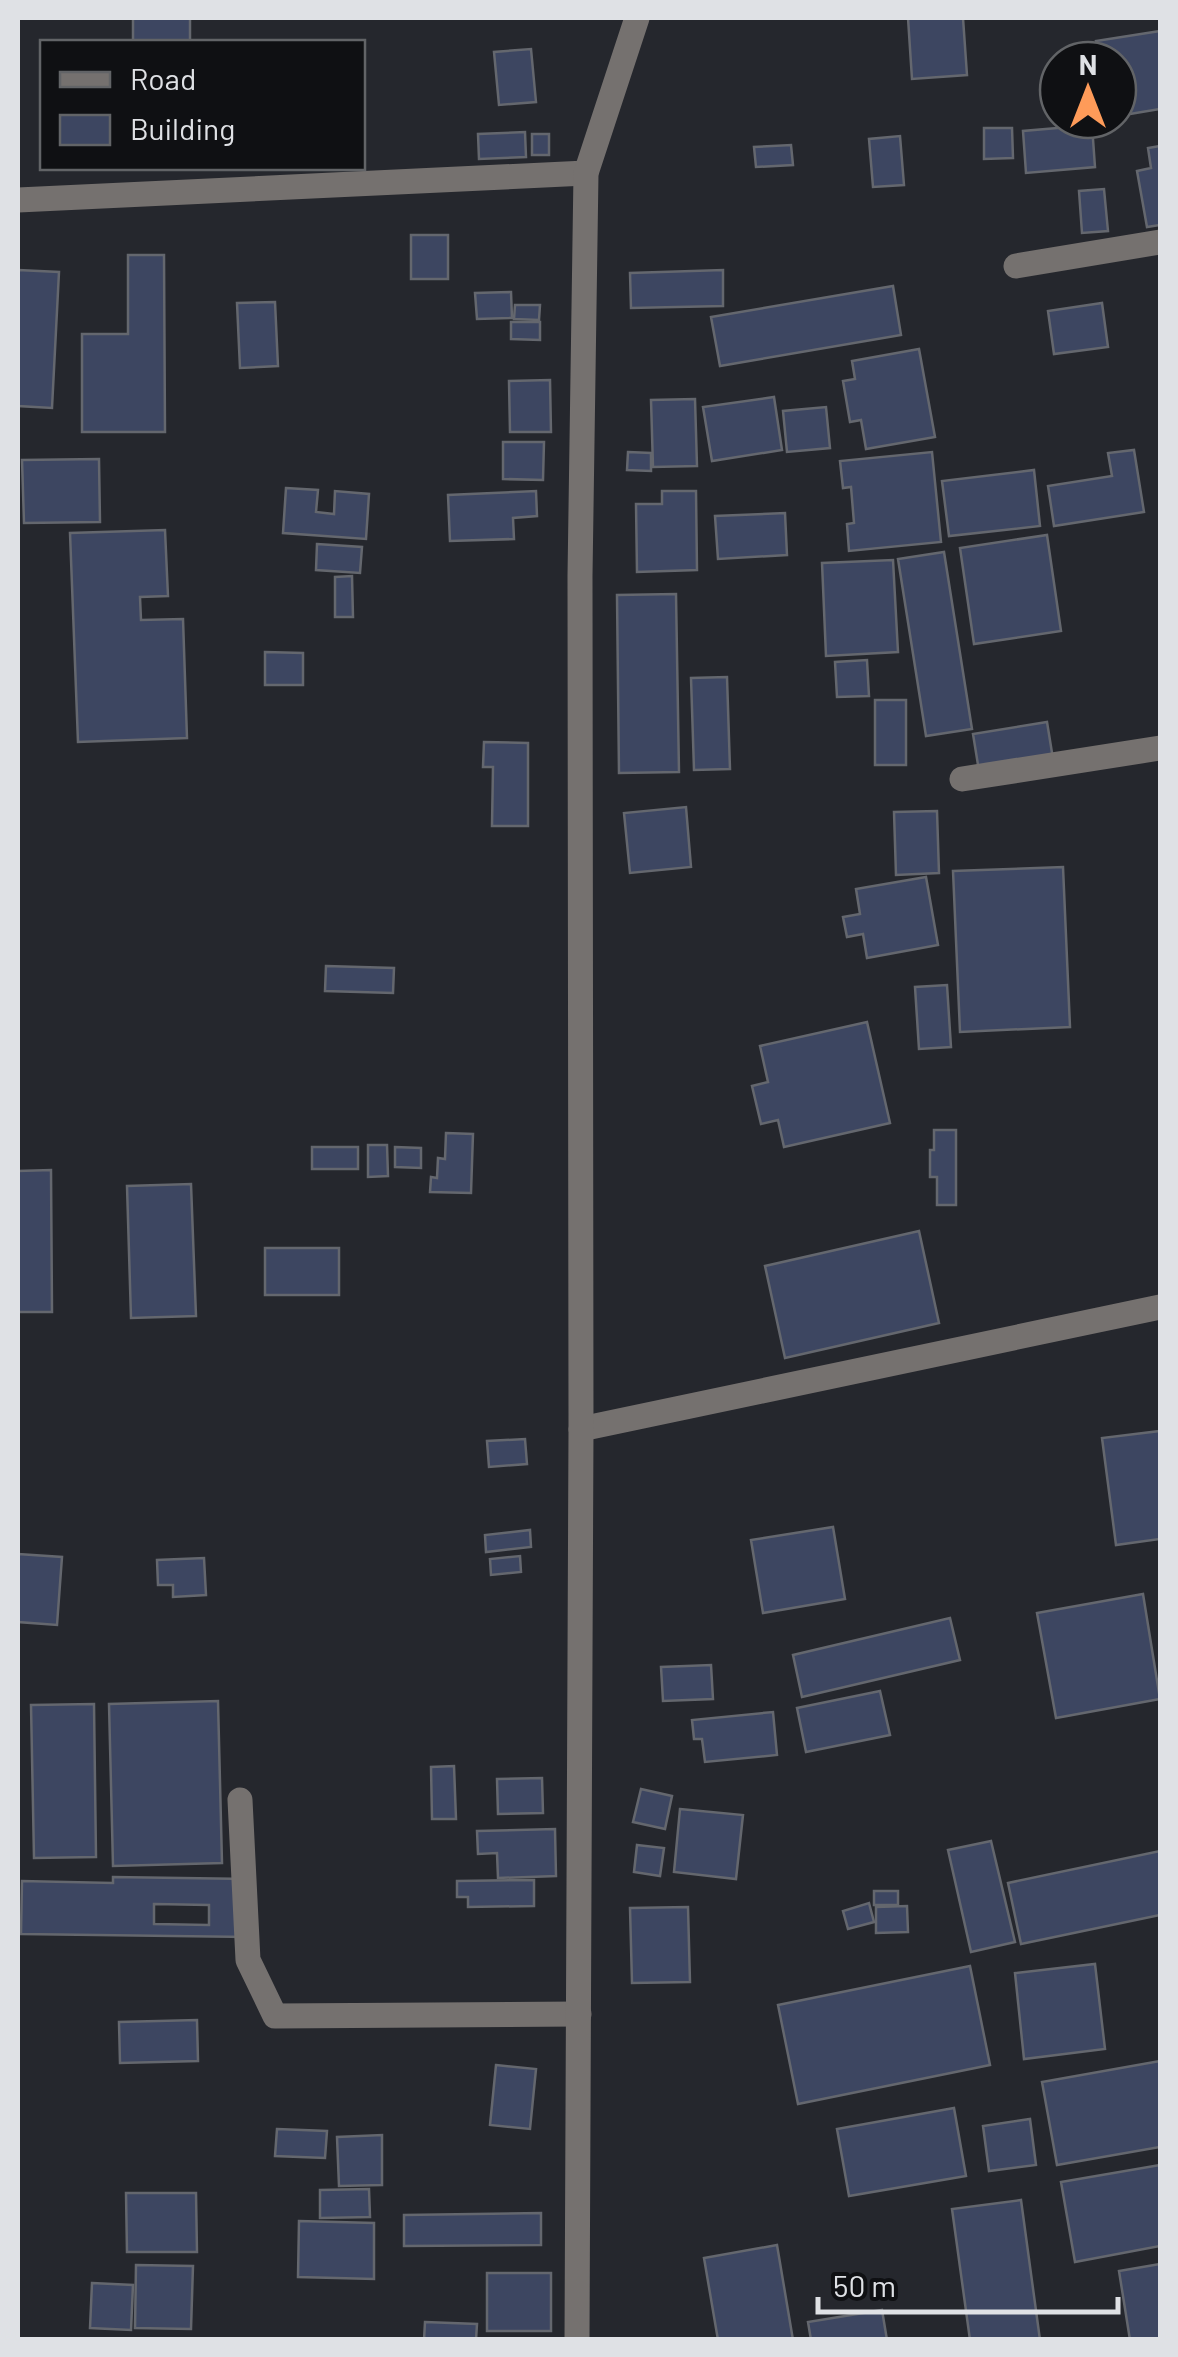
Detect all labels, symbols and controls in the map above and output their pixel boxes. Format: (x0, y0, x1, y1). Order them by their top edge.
legend (40, 40, 365, 170)
north arrow (1038, 40, 1138, 140)
text: N (1079, 47, 1097, 81)
text: Road (130, 60, 196, 96)
text: Building (130, 110, 235, 146)
scale bar (818, 2252, 1118, 2314)
text: 50 m (833, 2267, 896, 2303)

